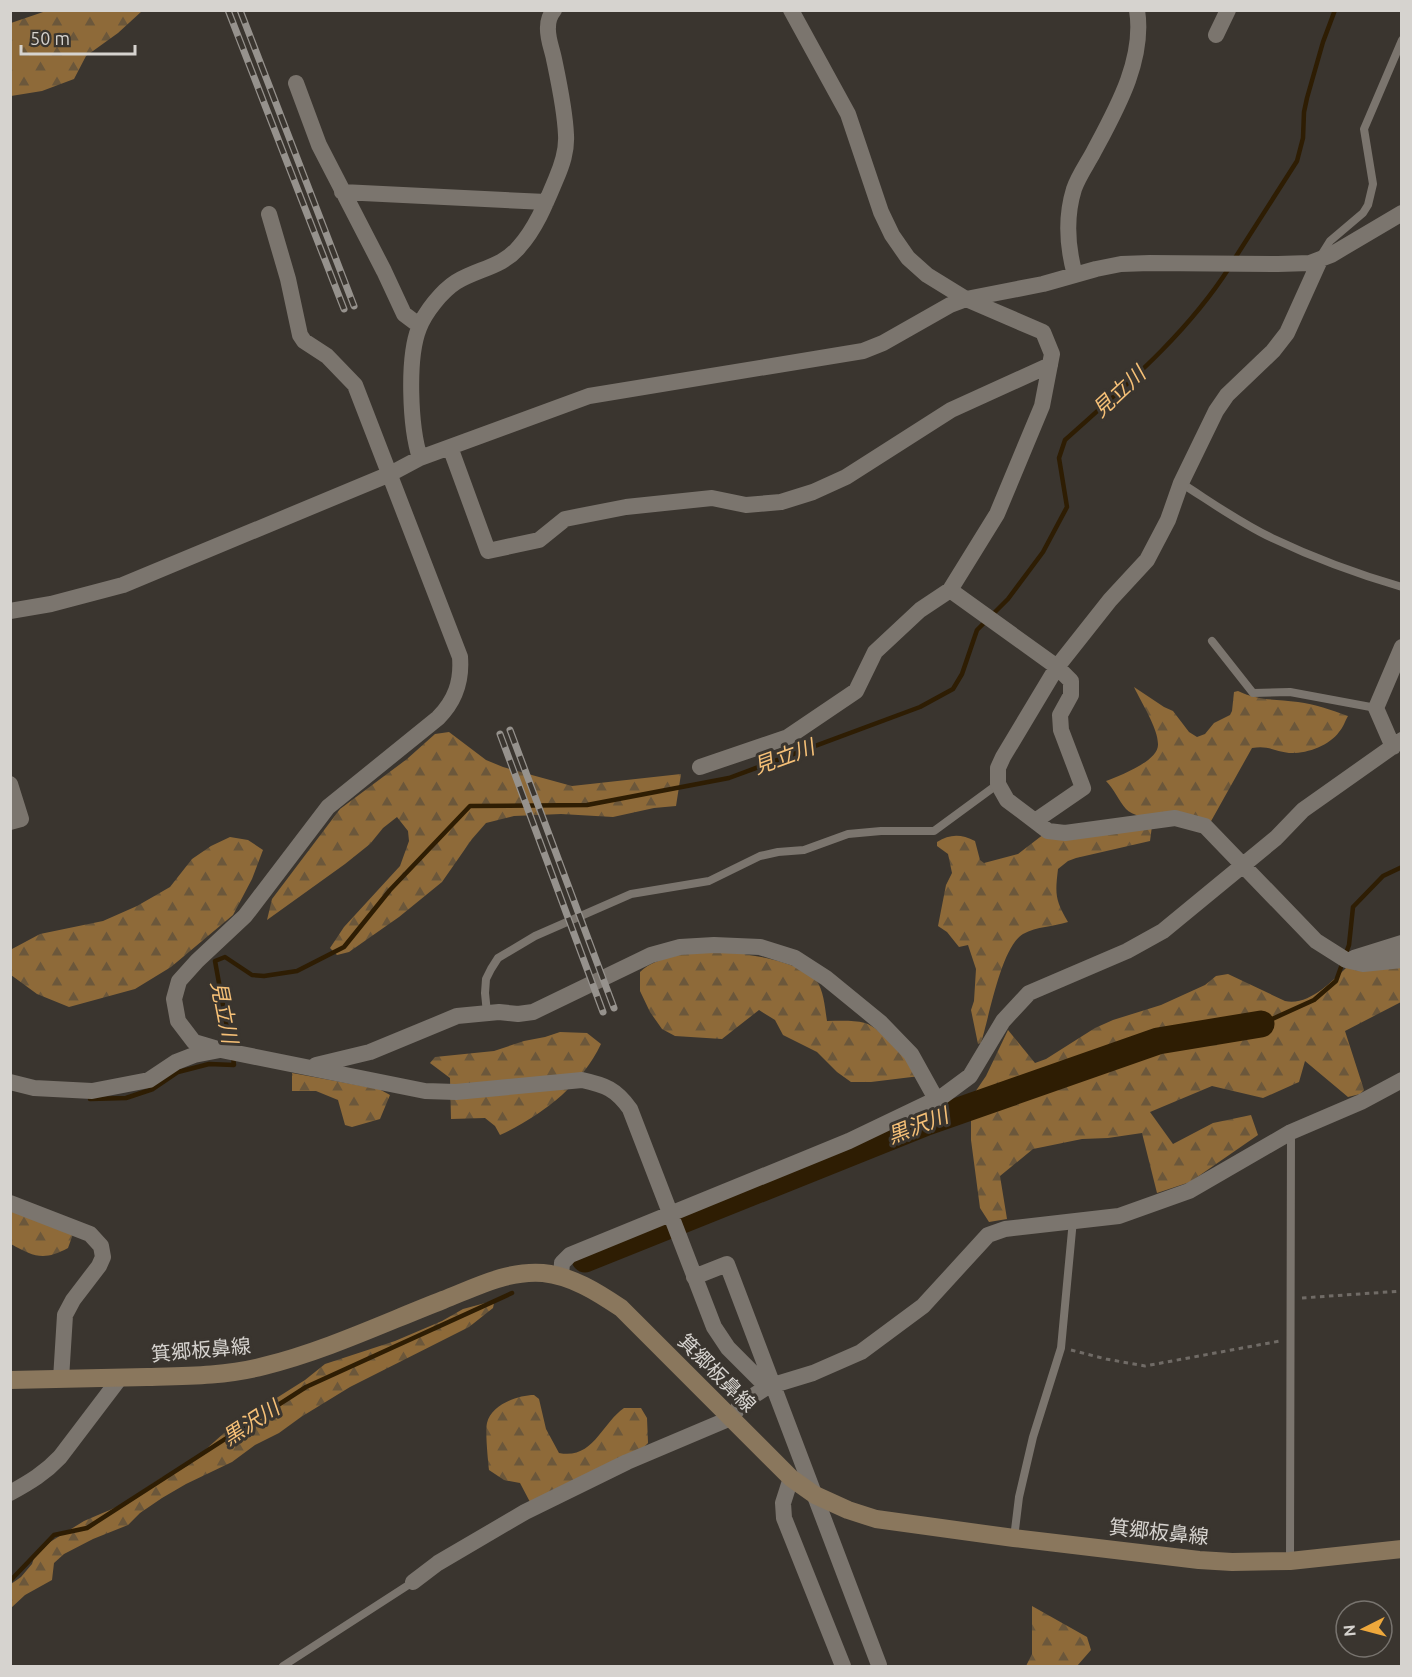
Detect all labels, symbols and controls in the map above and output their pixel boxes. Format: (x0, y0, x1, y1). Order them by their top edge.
scale bar (21, 18, 135, 56)
text: 50 m (30, 28, 70, 48)
water label: 見立川 (1087, 360, 1151, 422)
water label: 見立川 (750, 733, 819, 778)
water label: 見立川 (207, 979, 243, 1047)
water label: 黒沢川 (884, 1102, 953, 1148)
street label: 箕郷板鼻線 (674, 1329, 761, 1416)
street label: 箕郷板鼻線 (150, 1334, 252, 1365)
water label: 黒沢川 (218, 1394, 285, 1449)
street label: 箕郷板鼻線 (1108, 1515, 1210, 1548)
north arrow (1334, 1599, 1394, 1659)
text: N (1340, 1624, 1359, 1637)

